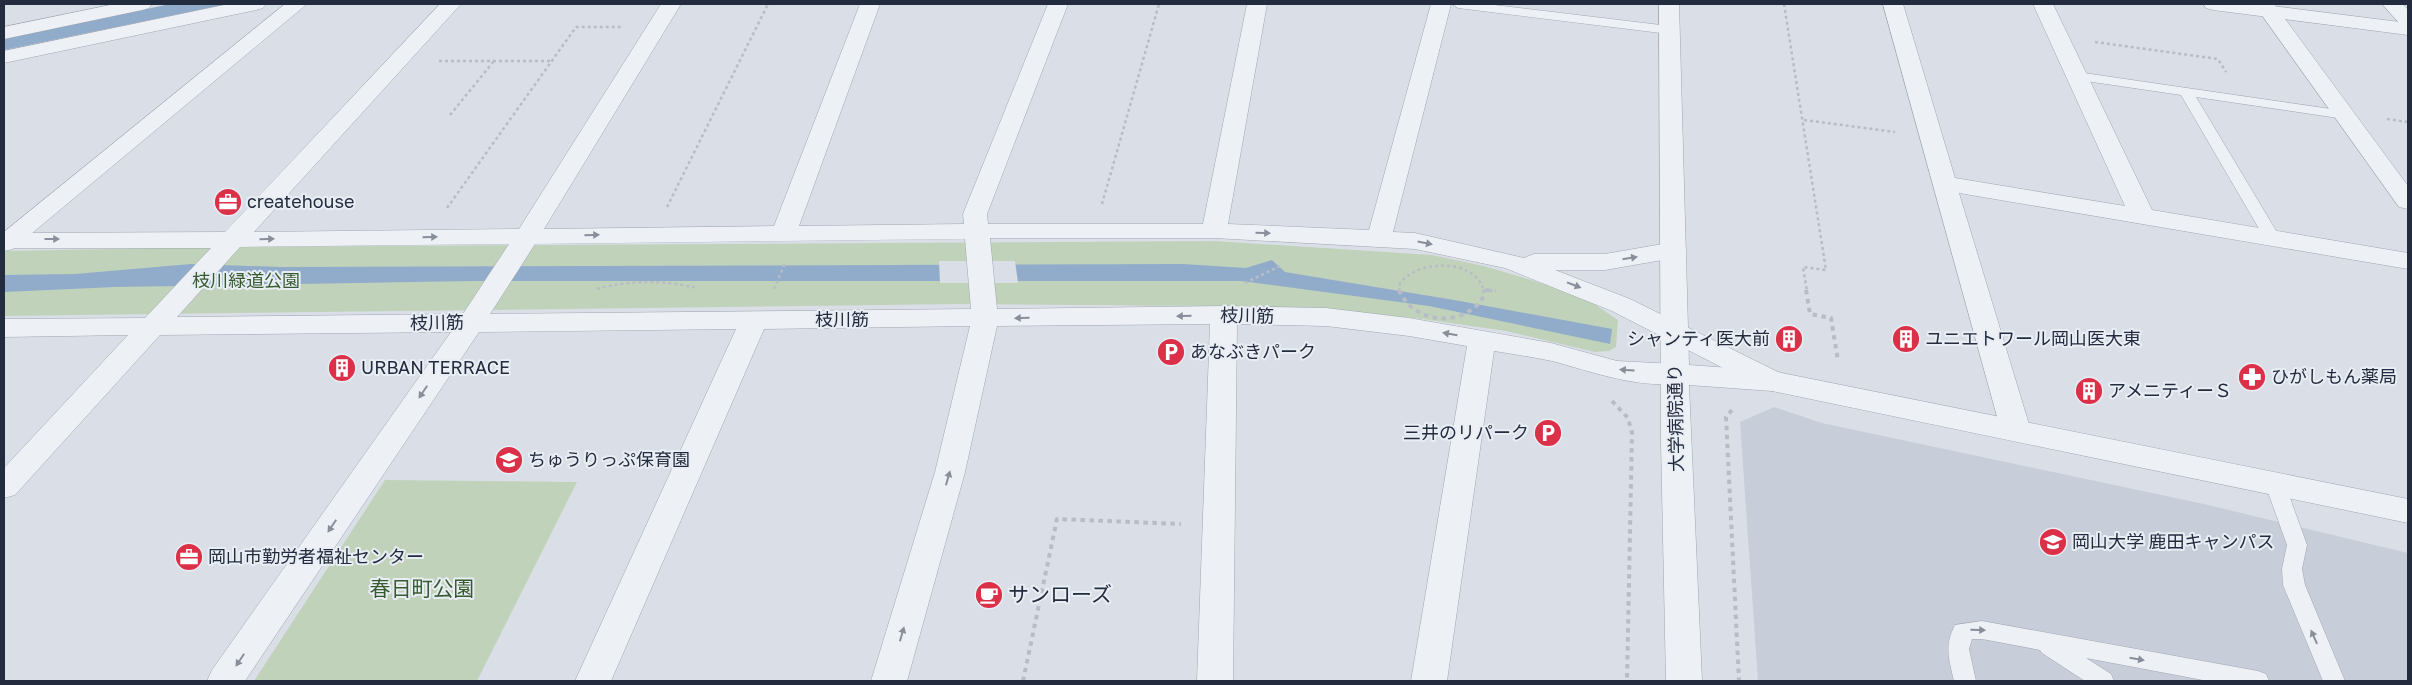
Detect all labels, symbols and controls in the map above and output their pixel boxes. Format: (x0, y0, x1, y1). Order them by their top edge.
office icon: createhouse (213, 187, 243, 217)
place label: createhouse (247, 190, 354, 212)
one-way arrow (1255, 229, 1271, 237)
one-way arrow (585, 231, 601, 239)
one-way arrow (422, 233, 438, 241)
one-way arrow (45, 235, 61, 243)
one-way arrow (260, 235, 276, 243)
one-way arrow (1417, 239, 1432, 247)
one-way arrow (1623, 254, 1639, 262)
park label: 枝川緑道公園 (192, 269, 300, 291)
one-way arrow (1567, 281, 1582, 289)
street label: 枝川筋 (1220, 304, 1274, 326)
street label: 枝川筋 (815, 308, 869, 330)
street label: 枝川筋 (410, 311, 464, 333)
one-way arrow (1176, 312, 1192, 320)
one-way arrow (1013, 314, 1029, 322)
building icon: シャンティ医大前 (1774, 324, 1804, 354)
building icon: ユニエトワール岡山医大東 (1891, 324, 1921, 354)
place label: シャンティ医大前 (1627, 327, 1770, 349)
place label: ユニエトワール岡山医大東 (1925, 327, 2141, 349)
one-way arrow (1442, 330, 1458, 338)
parking icon: あなぶきパーク (1156, 337, 1186, 367)
place label: あなぶきパーク (1190, 340, 1316, 362)
building icon: URBAN TERRACE (327, 353, 357, 383)
place label: URBAN TERRACE (361, 356, 510, 378)
pharmacy icon: ひがしもん薬局 (2237, 362, 2267, 392)
street label: 大学病院通り (1663, 364, 1687, 472)
place label: ひがしもん薬局 (2271, 365, 2397, 387)
one-way arrow (1618, 366, 1634, 374)
building icon: アメニティーＳ (2074, 376, 2104, 406)
place label: アメニティーＳ (2108, 379, 2232, 401)
one-way arrow (419, 385, 428, 399)
parking icon: 三井のリパーク (1533, 418, 1563, 448)
place label: 三井のリパーク (1403, 421, 1529, 443)
school or university icon: ちゅうりっぷ保育園 (494, 445, 524, 475)
place label: ちゅうりっぷ保育園 (528, 448, 690, 470)
one-way arrow (944, 471, 952, 486)
one-way arrow (327, 519, 337, 533)
school or university icon: 岡山大学 鹿田キャンパス (2038, 527, 2068, 557)
place label: 岡山大学 鹿田キャンパス (2072, 530, 2275, 552)
office icon: 岡山市勤労者福祉センター (174, 542, 204, 572)
place label: 岡山市勤労者福祉センター (208, 545, 424, 567)
park label: 春日町公園 (370, 575, 475, 601)
cafe icon: サンローズ (974, 580, 1004, 610)
place label: サンローズ (1008, 581, 1112, 607)
one-way arrow (899, 627, 907, 642)
one-way arrow (1970, 627, 1986, 635)
one-way arrow (2310, 630, 2318, 644)
one-way arrow (235, 653, 245, 667)
one-way arrow (2130, 655, 2146, 663)

